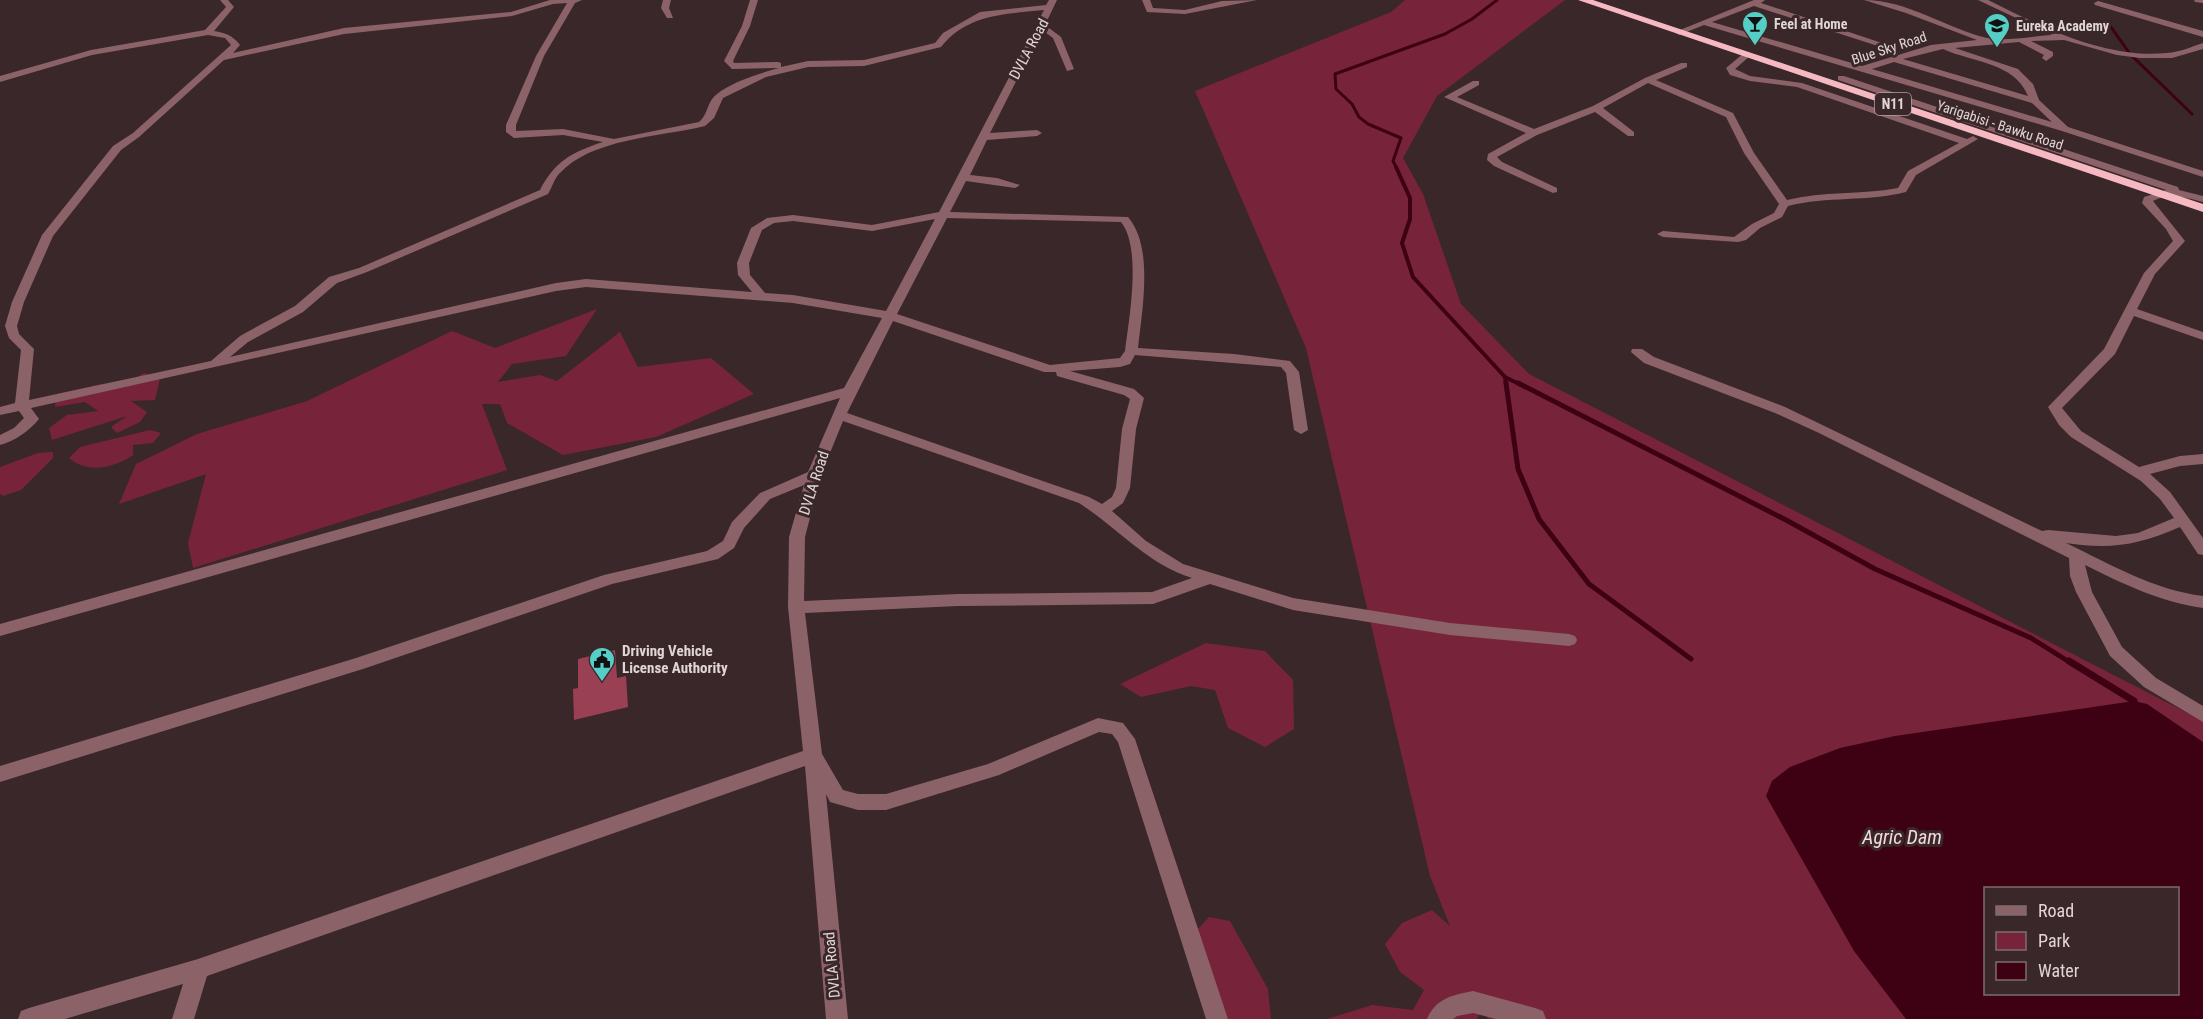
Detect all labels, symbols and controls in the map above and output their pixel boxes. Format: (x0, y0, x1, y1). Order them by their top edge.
bar icon: Feel at Home (1740, 9, 1770, 47)
school or university icon: Eureka Academy (1982, 11, 2012, 49)
street label: DVLA Road (1005, 16, 1053, 82)
place label: Feel at Home (1774, 16, 1848, 32)
place label: Eureka Academy (2016, 18, 2110, 34)
street label: Blue Sky Road (1849, 28, 1929, 68)
road number: N11 (1875, 93, 1911, 115)
street label: Yarigabisi - Bawku Road (1935, 97, 2065, 153)
street label: DVLA Road (795, 449, 833, 517)
place label: Driving Vehicle License Authority (622, 642, 728, 677)
public building icon: Driving Vehicle License Authority (587, 645, 617, 683)
water label: Agric Dam (1861, 825, 1942, 849)
legend (1984, 887, 2179, 995)
text: Road (2038, 900, 2074, 921)
text: Park (2038, 930, 2070, 951)
street label: DVLA Road (820, 931, 844, 999)
text: Water (2038, 960, 2080, 981)

